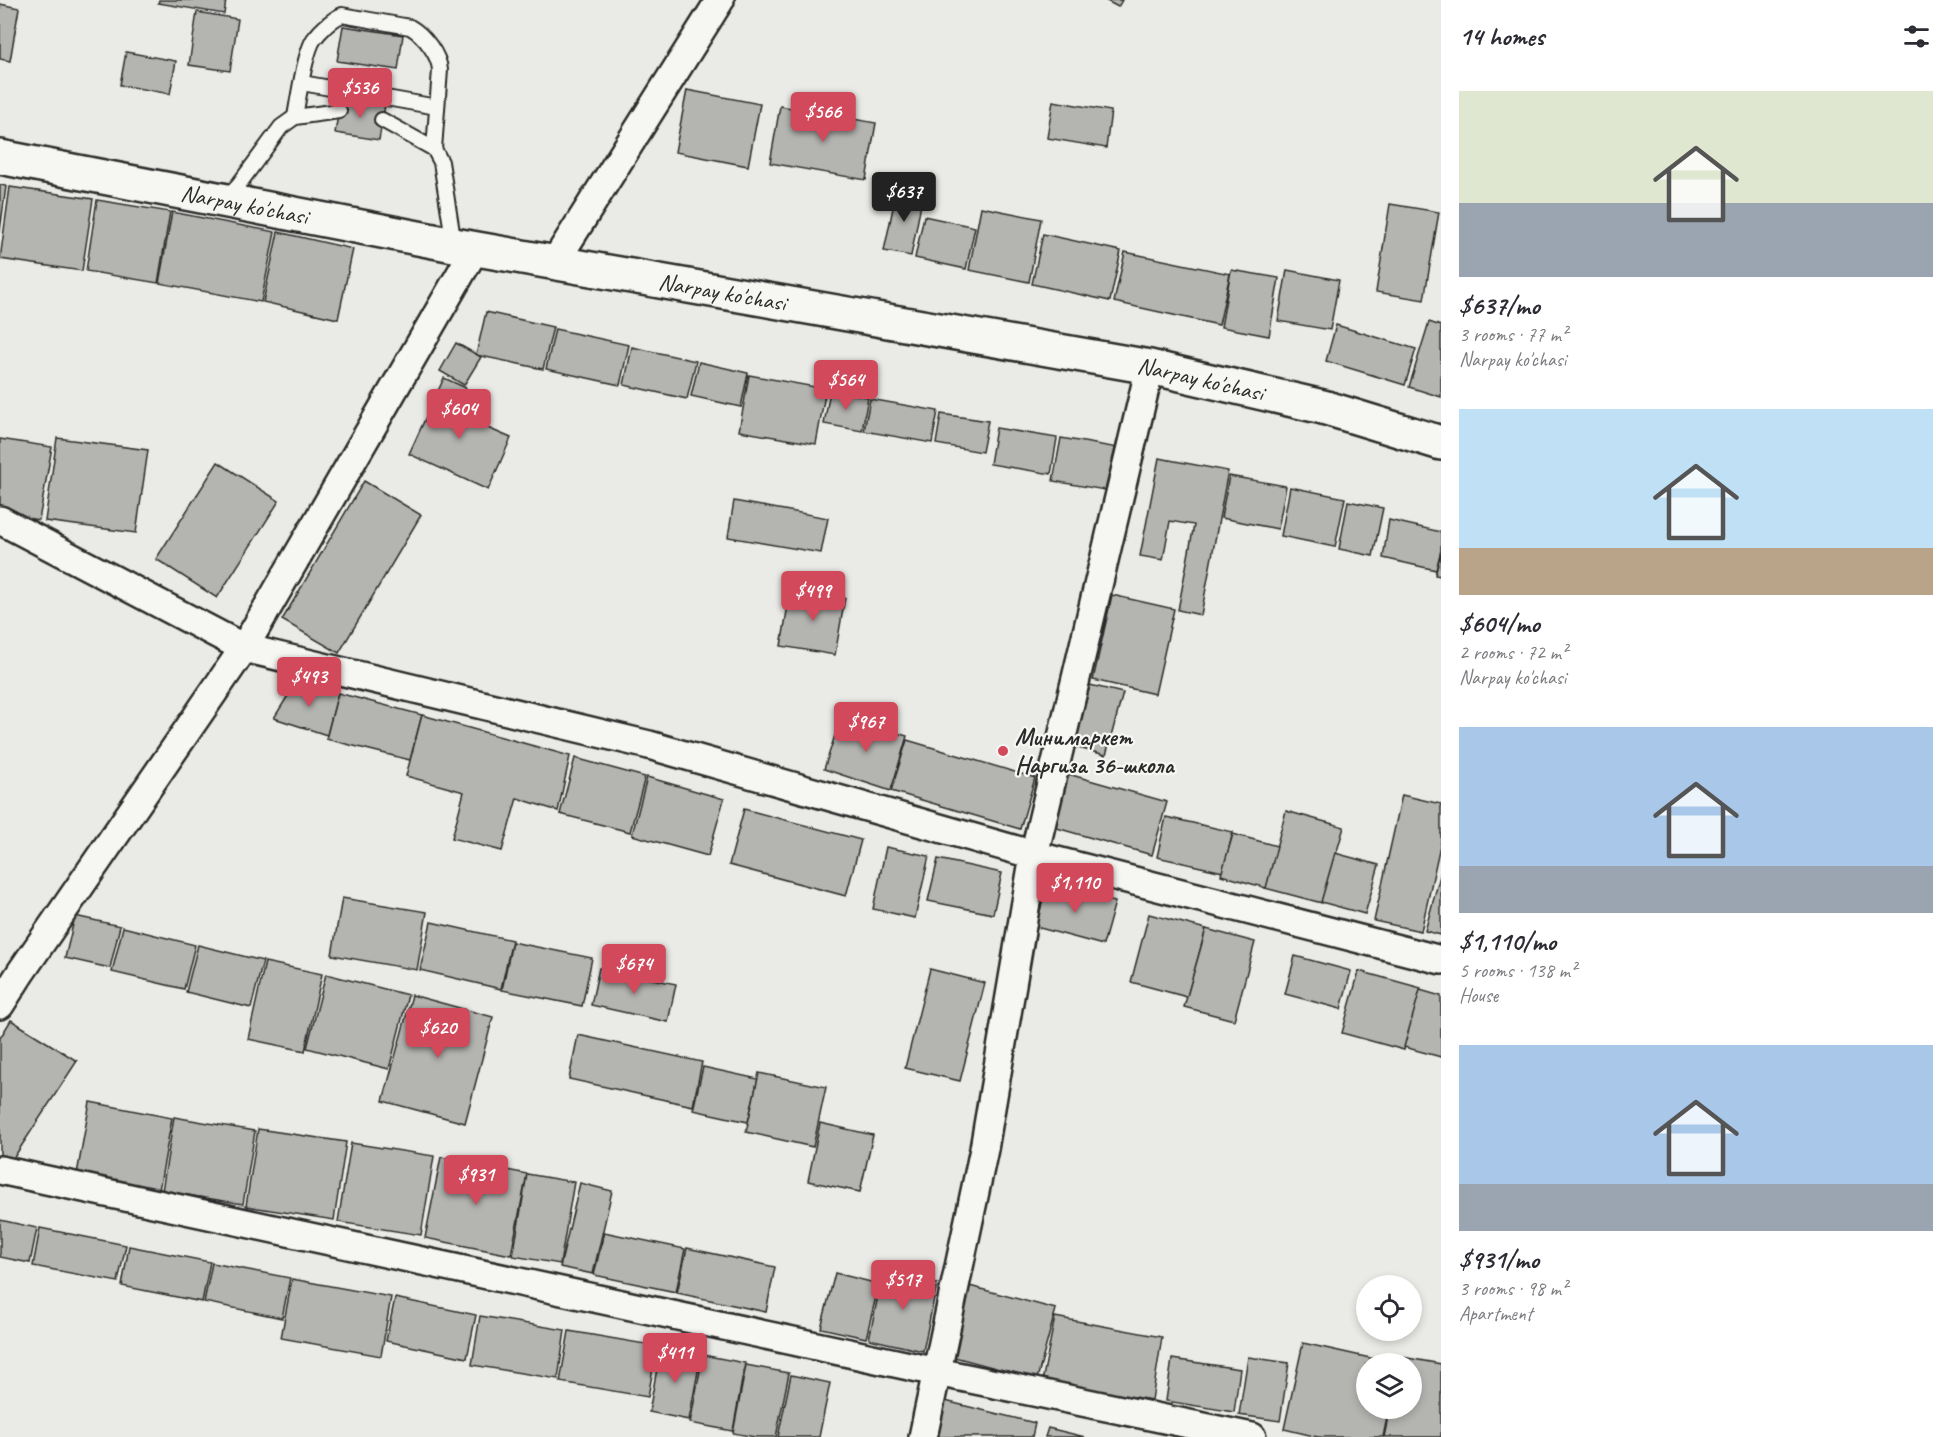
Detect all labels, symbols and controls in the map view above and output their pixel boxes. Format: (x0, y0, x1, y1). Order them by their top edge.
text: 14 homes (1459, 20, 1544, 53)
icon: filters (1900, 20, 1933, 53)
pin: $536 (324, 68, 396, 119)
text: $536 (342, 75, 378, 100)
pin: $566 (787, 92, 859, 143)
text: $566 (805, 99, 841, 124)
icon: home (1642, 130, 1750, 238)
pin: $637 (868, 172, 940, 223)
street label: Narpay ko'chasi (178, 177, 313, 232)
text: $637 (886, 179, 922, 204)
street label: Narpay ko'chasi (656, 266, 791, 318)
text: $637/mo (1459, 289, 1540, 322)
text: 3 rooms · 77 m² (1459, 322, 1567, 347)
text: Narpay ko'chasi (1459, 347, 1566, 372)
street label: Narpay ko'chasi (1135, 350, 1269, 408)
pin: $564 (810, 360, 882, 411)
text: $564 (828, 367, 864, 392)
pin: $604 (423, 389, 495, 440)
text: $604 (441, 396, 477, 421)
icon: home (1642, 448, 1750, 556)
pin: $499 (777, 571, 849, 622)
text: $499 (795, 578, 831, 603)
text: $604/mo (1459, 607, 1540, 640)
text: 2 rooms · 72 m² (1459, 640, 1567, 665)
pin: $493 (273, 657, 345, 708)
text: $493 (291, 664, 327, 689)
text: Narpay ko'chasi (1459, 665, 1566, 690)
pin: $967 (830, 702, 902, 753)
text: $967 (848, 709, 884, 734)
place label: Минимаркет Наргиза 36-школа (1015, 722, 1175, 780)
marker: Минимаркет Наргиза 36-школа (996, 744, 1010, 758)
icon: home (1642, 766, 1750, 874)
pin: $1,110 (1026, 863, 1124, 914)
text: $1,110 (1051, 870, 1099, 895)
text: $1,110/mo (1459, 925, 1556, 958)
pin: $674 (598, 944, 670, 995)
text: $674 (616, 951, 652, 976)
text: 5 rooms · 138 m² (1459, 958, 1576, 983)
text: House (1459, 983, 1498, 1008)
pin: $620 (402, 1008, 474, 1059)
text: $620 (420, 1015, 456, 1040)
icon: home (1642, 1084, 1750, 1192)
pin: $931 (440, 1155, 512, 1206)
text: $931 (458, 1162, 494, 1187)
text: $931/mo (1459, 1243, 1539, 1276)
pin: $517 (867, 1260, 939, 1311)
text: $517 (885, 1267, 921, 1292)
map controls (1356, 1275, 1422, 1419)
button: locate (1356, 1275, 1422, 1341)
text: 3 rooms · 98 m² (1459, 1276, 1567, 1301)
text: Apartment (1459, 1301, 1532, 1326)
pin: $411 (639, 1333, 711, 1384)
text: $411 (657, 1340, 693, 1365)
button: layers (1356, 1353, 1422, 1419)

